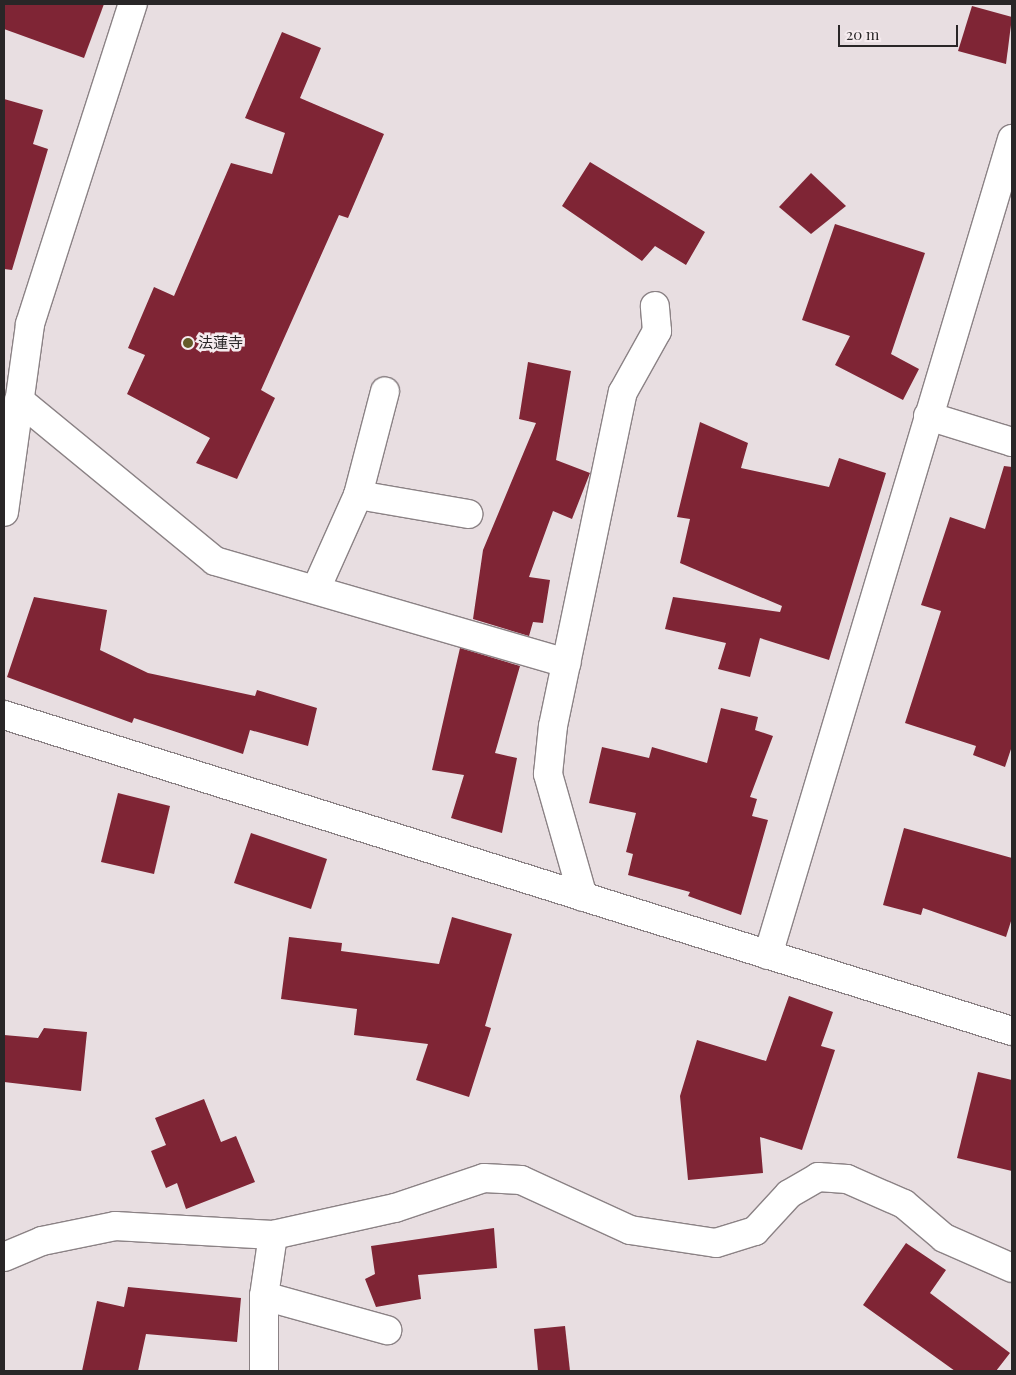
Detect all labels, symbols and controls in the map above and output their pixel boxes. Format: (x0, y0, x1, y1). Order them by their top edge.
scale bar (841, 15, 961, 47)
text: 20 m (846, 24, 879, 44)
place label: 法蓮寺 (198, 334, 243, 352)
marker: 法蓮寺 (182, 337, 194, 349)

